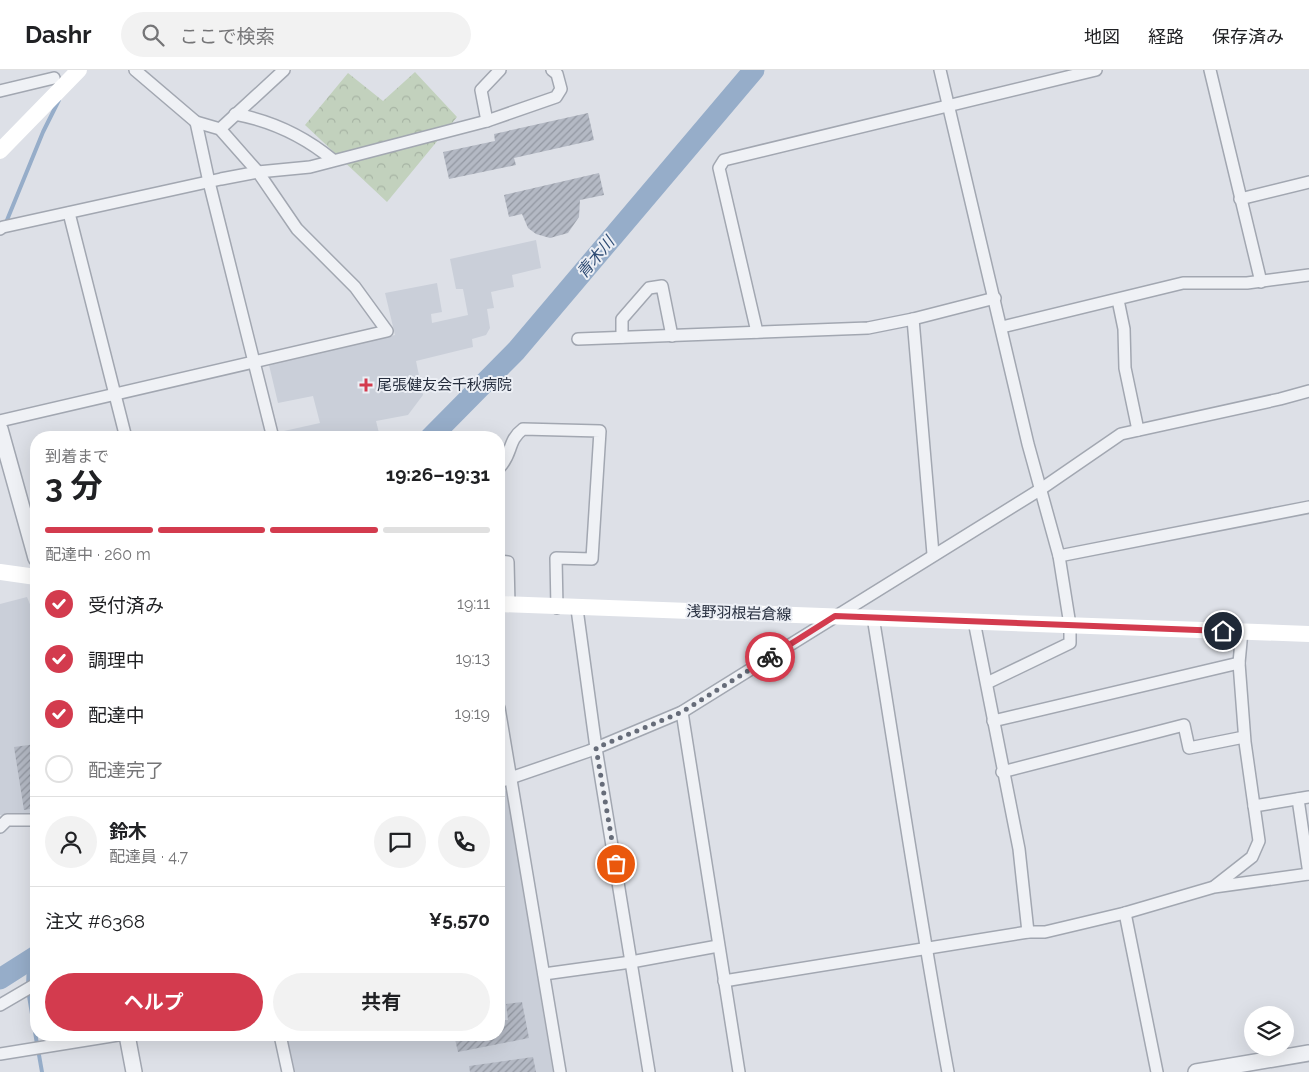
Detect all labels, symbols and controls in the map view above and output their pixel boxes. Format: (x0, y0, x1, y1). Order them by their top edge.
search box (121, 12, 471, 57)
text: Dashr (25, 20, 91, 49)
icon: search (139, 21, 167, 49)
text: ここで検索 (179, 25, 274, 47)
text: 地図 (1084, 26, 1120, 47)
text: 経路 (1148, 26, 1184, 47)
text: 保存済み (1212, 26, 1284, 47)
water label: 青木川 (573, 231, 619, 282)
place label: 尾張健友会千秋病院 (377, 376, 512, 394)
marker: 尾張健友会千秋病院 (359, 378, 373, 392)
text: 到着まで (45, 447, 109, 466)
text: 19:26–19:31 (386, 463, 490, 485)
text: 3 分 (45, 467, 103, 504)
text: 配達中 · 260 m (45, 545, 151, 564)
icon: check (45, 590, 73, 618)
text: 受付済み (88, 594, 164, 616)
text: 19:11 (457, 594, 490, 613)
street label: 浅野羽根岩倉線 (686, 602, 792, 624)
pin (1202, 610, 1244, 652)
icon: home (1209, 617, 1237, 645)
courier (745, 632, 795, 682)
icon: bike (756, 643, 784, 671)
icon: check (45, 645, 73, 673)
text: 調理中 (88, 649, 145, 671)
text: 19:13 (455, 649, 490, 668)
icon: check (45, 700, 73, 728)
text: 配達中 (88, 704, 145, 726)
text: 19:19 (455, 704, 490, 723)
text: 配達完了 (88, 759, 164, 781)
button: person (45, 816, 97, 868)
button: chat (374, 816, 426, 868)
button: phone (438, 816, 490, 868)
text: 鈴木 (109, 820, 147, 842)
pin (595, 843, 637, 885)
text: 配達員 · 4.7 (109, 847, 188, 866)
icon: bag (602, 850, 630, 878)
text: ¥5,570 (429, 908, 490, 930)
text: 注文 #6368 (45, 910, 145, 932)
button: ヘルプ (45, 973, 263, 1031)
button: 共有 (273, 973, 490, 1031)
map controls (1244, 1006, 1294, 1056)
button: layers (1244, 1006, 1294, 1056)

